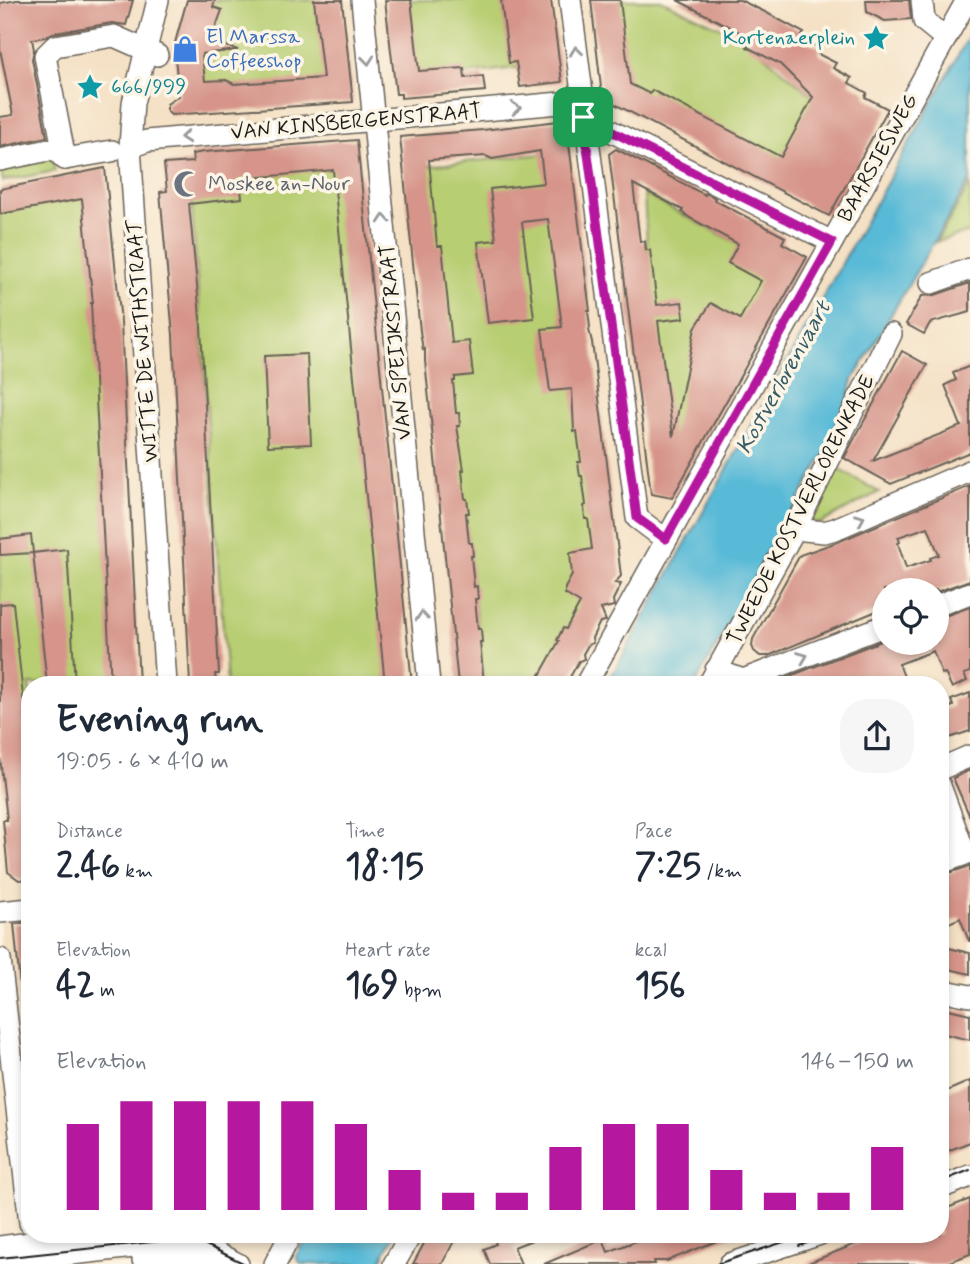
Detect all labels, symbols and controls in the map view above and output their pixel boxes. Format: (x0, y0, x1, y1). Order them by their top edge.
place label: El Marssa Coffeeshop (206, 23, 302, 75)
place icon: Kortenaerplein (861, 23, 891, 53)
place label: Kortenaerplein (723, 24, 855, 52)
shop icon: El Marssa Coffeeshop (170, 34, 200, 64)
one-way arrow (568, 45, 583, 57)
one-way arrow (361, 54, 376, 66)
place icon: 666/999 (75, 72, 105, 102)
place label: 666/999 (111, 73, 186, 101)
pin (553, 87, 613, 147)
street label: BAARSJESWEG (831, 89, 925, 227)
street label: VAN KINSBERGENSTRAAT (229, 97, 483, 147)
icon: arrive (564, 98, 602, 136)
one-way arrow (510, 100, 522, 115)
one-way arrow (179, 129, 190, 144)
mosque icon: Moskee an-Nour (172, 169, 202, 199)
place label: Moskee an-Nour (208, 170, 350, 198)
one-way arrow (377, 213, 392, 224)
street label: WITTE DE WITHSTRAAT (121, 218, 165, 463)
street label: VAN SPEIJKSTRAAT (373, 243, 419, 441)
water label: Kostverlorenvaart (730, 294, 839, 460)
street label: TWEEDE KOSTVERLORENKADE (720, 370, 882, 650)
one-way arrow (854, 513, 866, 527)
map controls (872, 578, 949, 655)
button: locate (872, 578, 949, 655)
one-way arrow (415, 611, 430, 622)
one-way arrow (796, 652, 808, 666)
text: Evening run (56, 696, 263, 745)
button: share (840, 699, 914, 773)
text: 19:05 · 6 × 410 m (56, 747, 229, 777)
text: Distance (56, 819, 123, 844)
text: Time (345, 819, 385, 844)
text: Pace (635, 819, 672, 844)
text: 2.46 (56, 844, 120, 890)
text: 18:15 (345, 844, 424, 890)
text: 7:25 (635, 844, 701, 890)
text: km (120, 859, 153, 884)
text: /km (701, 859, 742, 884)
text: Elevation (56, 938, 131, 963)
text: Heart rate (345, 938, 431, 963)
text: kcal (635, 938, 667, 963)
text: 42 (56, 963, 95, 1009)
text: 169 (345, 963, 399, 1009)
text: 156 (635, 963, 685, 1009)
text: m (95, 978, 115, 1003)
text: bpm (399, 978, 442, 1003)
text: Elevation (56, 1047, 147, 1077)
text: 146–150 m (800, 1047, 914, 1077)

